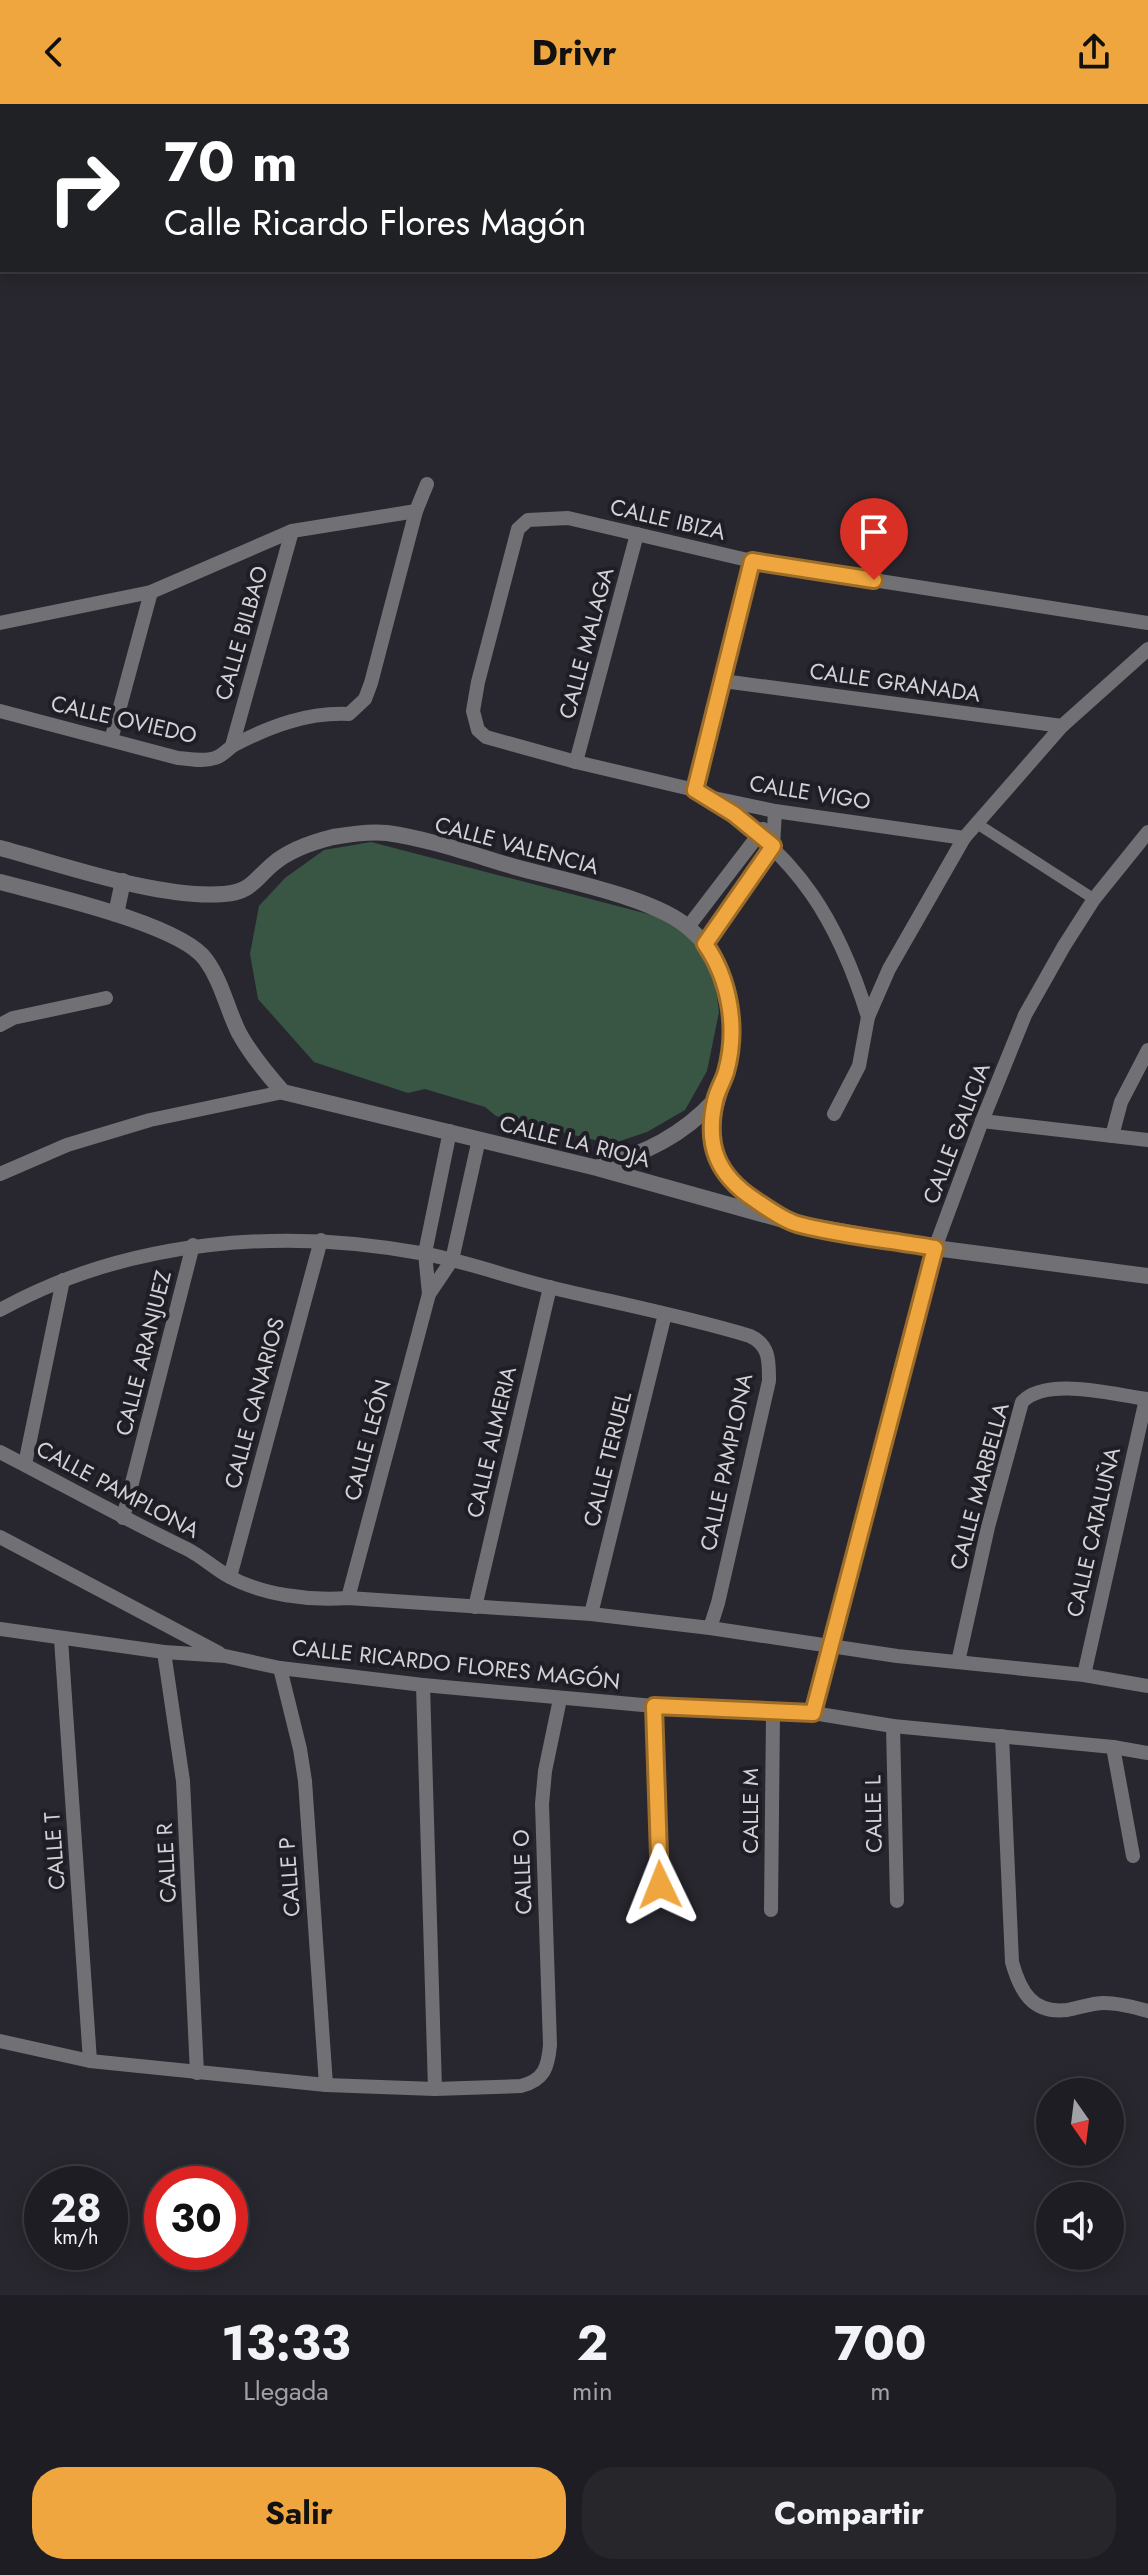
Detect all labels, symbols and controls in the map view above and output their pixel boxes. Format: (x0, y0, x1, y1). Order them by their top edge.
text: Drivr (532, 26, 616, 78)
icon: back (32, 30, 76, 74)
icon: share (1072, 30, 1116, 74)
text: 70 m (164, 121, 298, 202)
icon: right (32, 136, 136, 240)
text: Calle Ricardo Flores Magón (164, 196, 586, 248)
street label: CALLE IBIZA (607, 490, 729, 548)
pin (840, 498, 908, 580)
icon: arrive (852, 510, 896, 554)
street label: CALLE BILBAO (207, 562, 275, 704)
street label: CALLE MALAGA (550, 563, 622, 722)
street label: CALLE GRANADA (808, 654, 983, 710)
street label: CALLE OVIEDO (48, 687, 200, 751)
street label: CALLE VIGO (747, 767, 873, 817)
street label: CALLE VALENCIA (431, 808, 603, 882)
street label: CALLE GALICIA (914, 1057, 998, 1208)
street label: CALLE LA RIOJA (496, 1107, 654, 1175)
street label: CALLE ARANJUEZ (107, 1267, 179, 1439)
street label: CALLE CANARIOS (216, 1314, 292, 1492)
street label: CALLE ALMERIA (458, 1363, 524, 1521)
street label: CALLE PAMPLONA (692, 1370, 761, 1554)
street label: CALLE LEÓN (335, 1376, 399, 1504)
street label: CALLE TERUEL (575, 1388, 639, 1530)
street label: CALLE MARBELLA (941, 1398, 1017, 1573)
street label: CALLE PAMPLONA (31, 1432, 206, 1546)
street label: CALLE CATALUÑA (1058, 1444, 1128, 1620)
street label: CALLE RICARDO FLORES MAGÓN (290, 1631, 622, 1697)
street label: CALLE M (734, 1768, 766, 1854)
street label: CALLE L (856, 1775, 890, 1853)
street label: CALLE T (35, 1810, 73, 1891)
street label: CALLE R (148, 1822, 184, 1904)
street label: CALLE O (505, 1829, 539, 1915)
street label: CALLE P (270, 1836, 308, 1918)
position arrow (618, 1843, 702, 1927)
north arrow (1036, 2078, 1124, 2166)
map controls (1036, 2078, 1124, 2270)
speed limit sign: 30 (144, 2166, 248, 2270)
text: 28 (50, 2179, 102, 2237)
button: sound (1036, 2182, 1124, 2270)
text: km/h (53, 2223, 99, 2252)
text: 13:33 (221, 2309, 351, 2378)
text: 2 (577, 2309, 608, 2378)
text: 700 (834, 2309, 927, 2378)
text: Llegada (243, 2372, 329, 2410)
text: min (572, 2372, 613, 2410)
text: m (870, 2372, 890, 2410)
button: Salir (32, 2467, 566, 2559)
button: Compartir (582, 2467, 1116, 2559)

